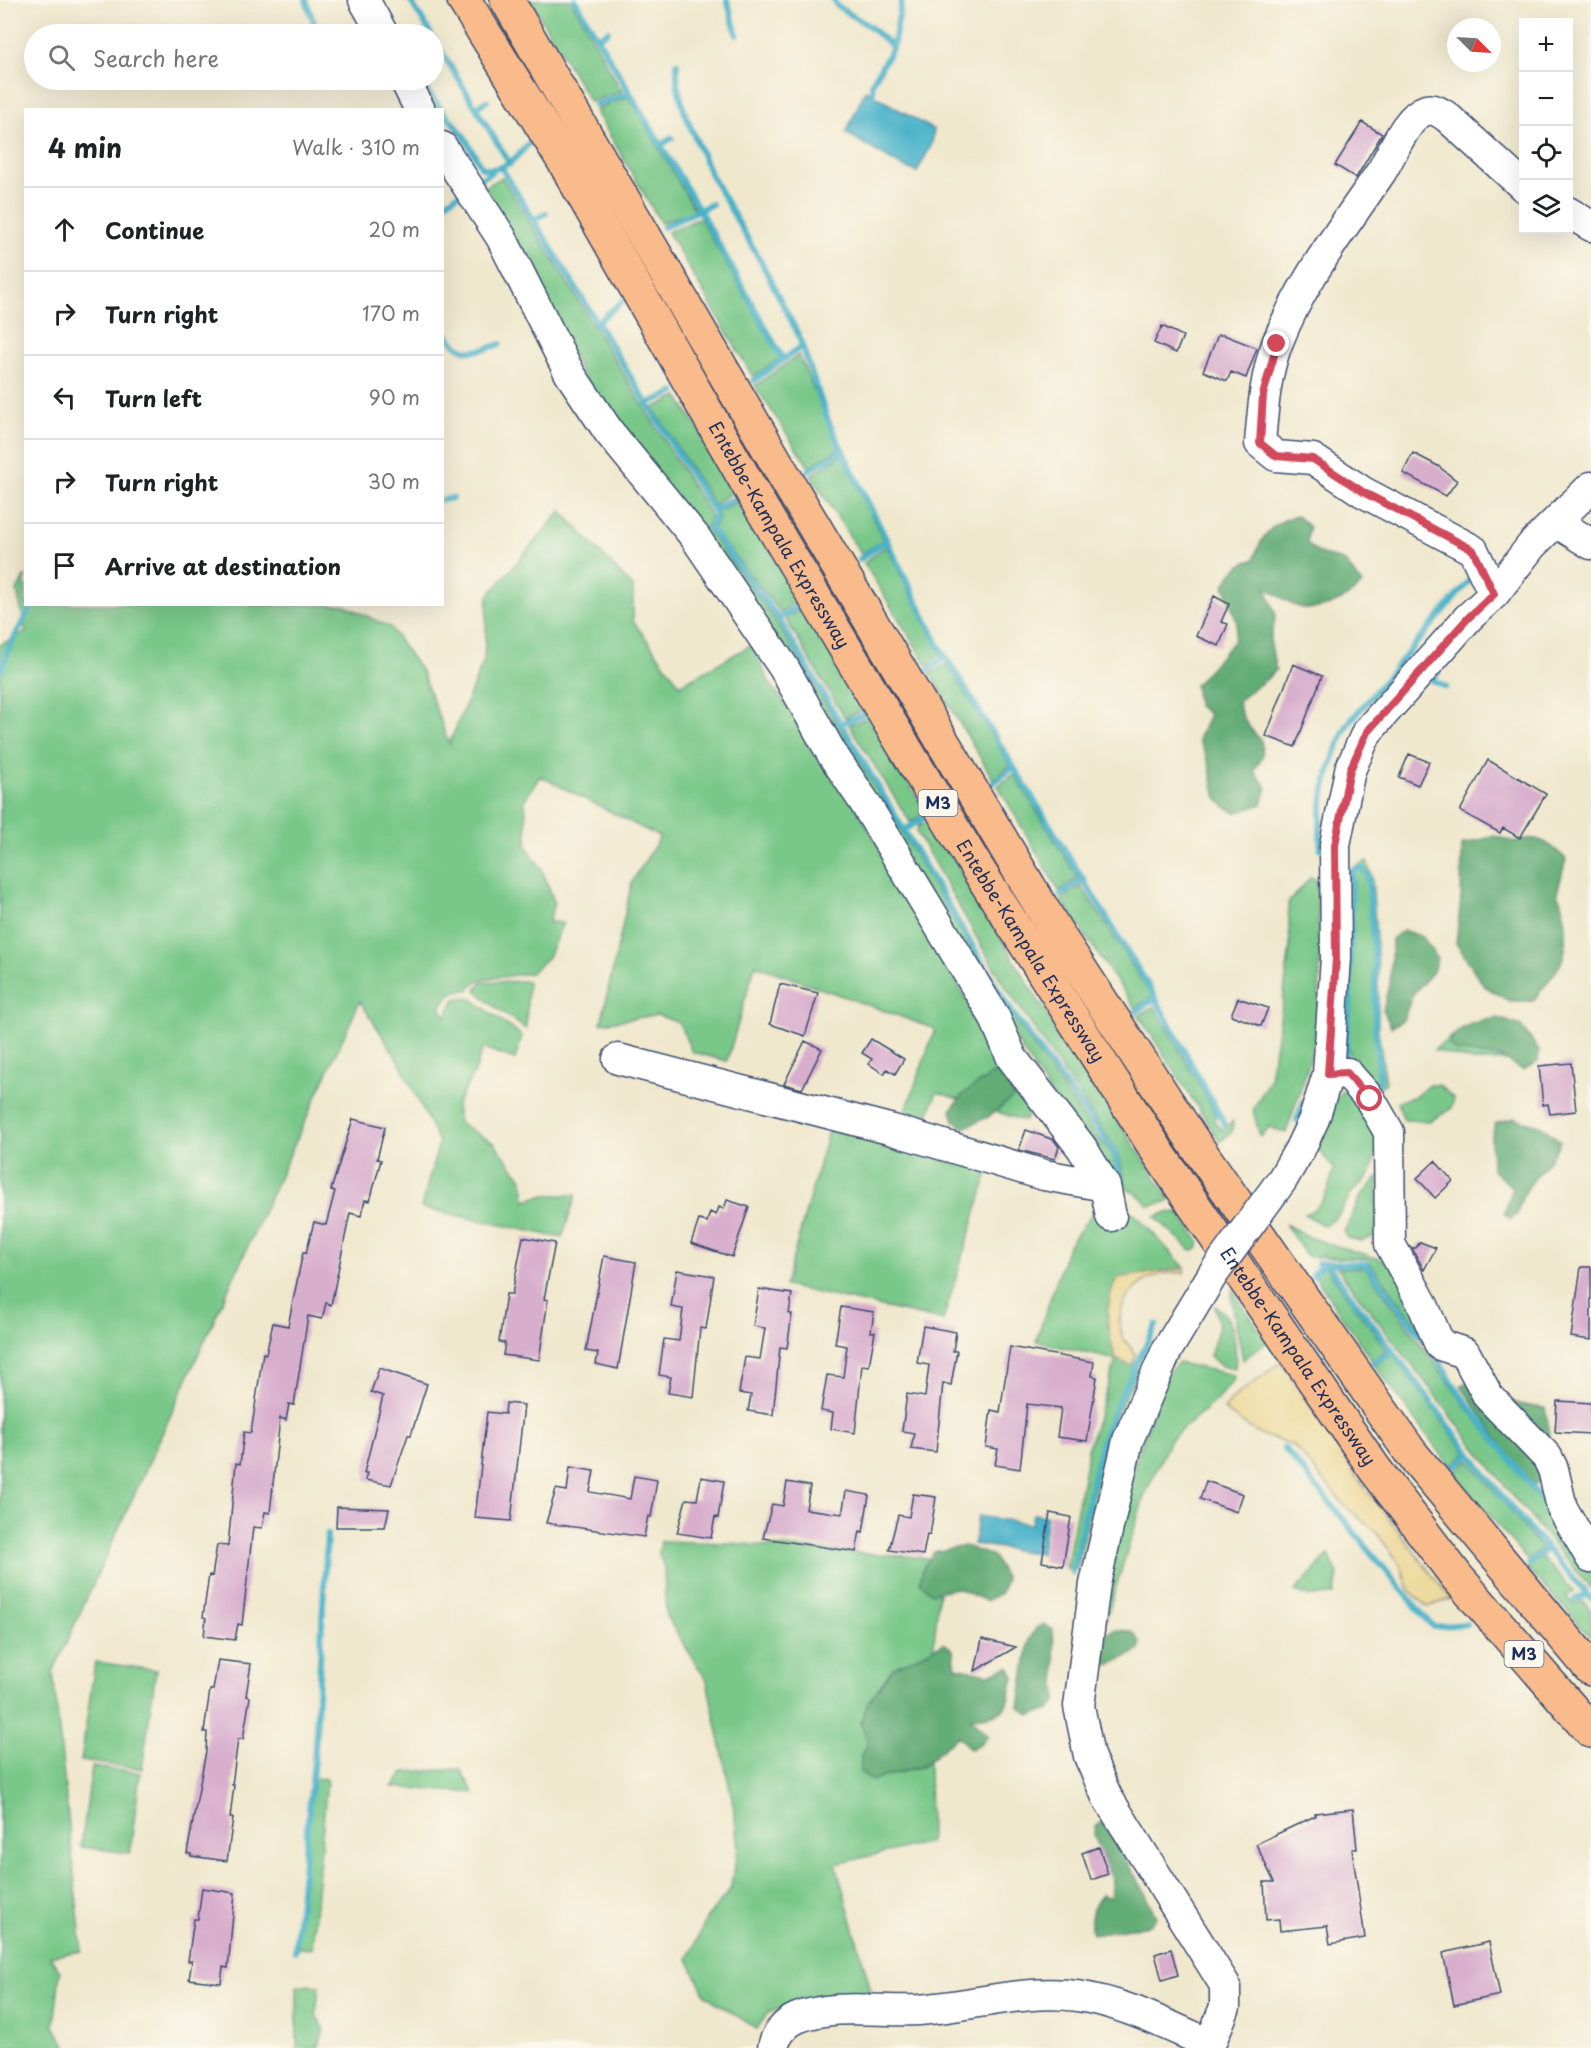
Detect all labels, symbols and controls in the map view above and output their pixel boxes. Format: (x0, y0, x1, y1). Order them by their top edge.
north arrow (1447, 18, 1501, 72)
map controls (1519, 18, 1573, 234)
button: + (1519, 18, 1573, 72)
search box (24, 24, 444, 90)
icon: search (45, 41, 78, 74)
text: Search here (93, 41, 219, 74)
button: − (1519, 72, 1573, 126)
button: locate (1519, 126, 1573, 180)
text: 4 min (48, 128, 122, 167)
text: Walk · 310 m (292, 132, 420, 162)
button: layers (1519, 180, 1573, 234)
icon: ahead (48, 213, 81, 246)
text: Continue (105, 213, 204, 246)
text: 20 m (368, 214, 420, 244)
icon: right (48, 297, 81, 330)
text: Turn right (105, 297, 218, 330)
text: 170 m (362, 298, 420, 328)
route end (1263, 330, 1289, 356)
icon: left (48, 381, 81, 414)
text: Turn left (105, 381, 202, 414)
text: 90 m (369, 382, 420, 412)
street label: Entebbe-Kampala Expressway (703, 416, 857, 653)
icon: right (48, 465, 81, 498)
text: Turn right (105, 465, 218, 498)
text: 30 m (367, 466, 420, 496)
icon: arrive (48, 549, 81, 582)
text: Arrive at destination (105, 549, 341, 582)
road number: M3 (918, 790, 958, 816)
street label: Entebbe-Kampala Expressway (951, 834, 1112, 1067)
route start (1356, 1085, 1382, 1111)
street label: Entebbe-Kampala Expressway (1215, 1241, 1383, 1470)
road number: M3 (1504, 1641, 1544, 1667)

